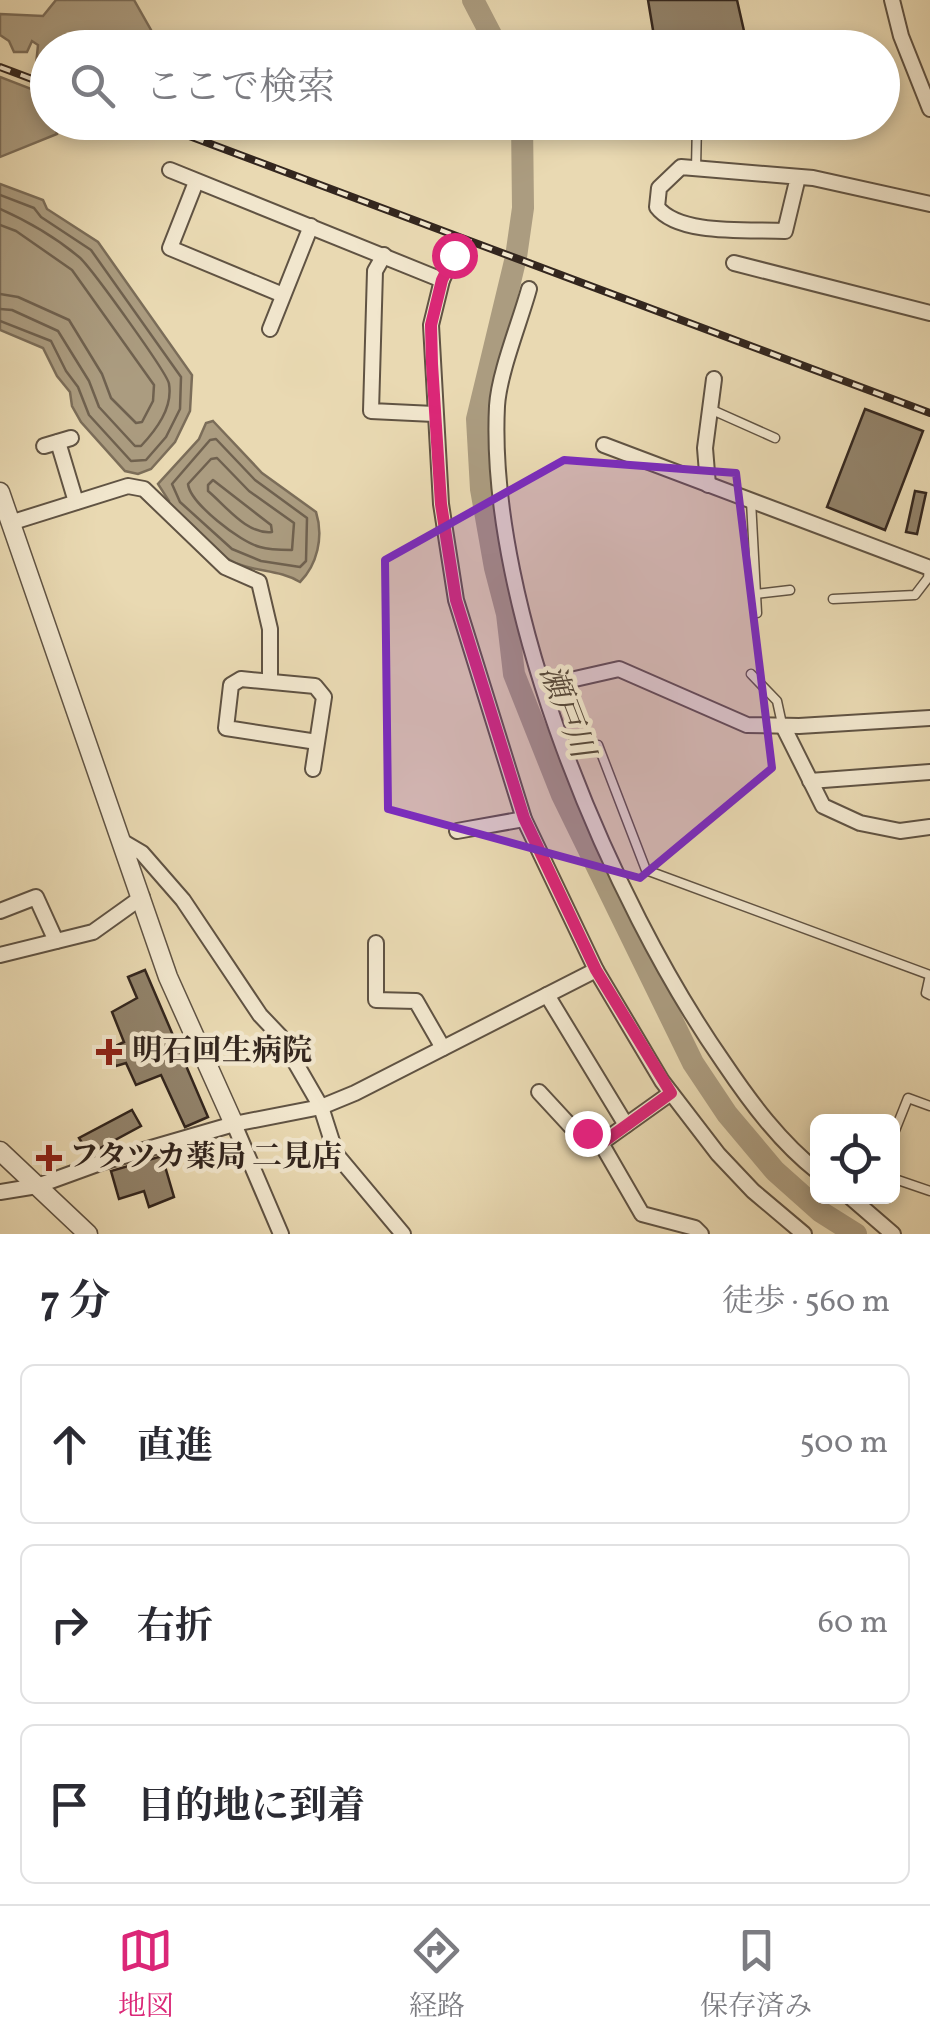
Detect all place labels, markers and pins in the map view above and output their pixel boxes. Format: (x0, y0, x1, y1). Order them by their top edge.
place label: 明石回生病院 (132, 1031, 312, 1073)
marker: 明石回生病院 (96, 1039, 122, 1065)
place label: フタツカ薬局 二見店 (69, 1137, 342, 1179)
marker: フタツカ薬局 二見店 (38, 1147, 60, 1169)

